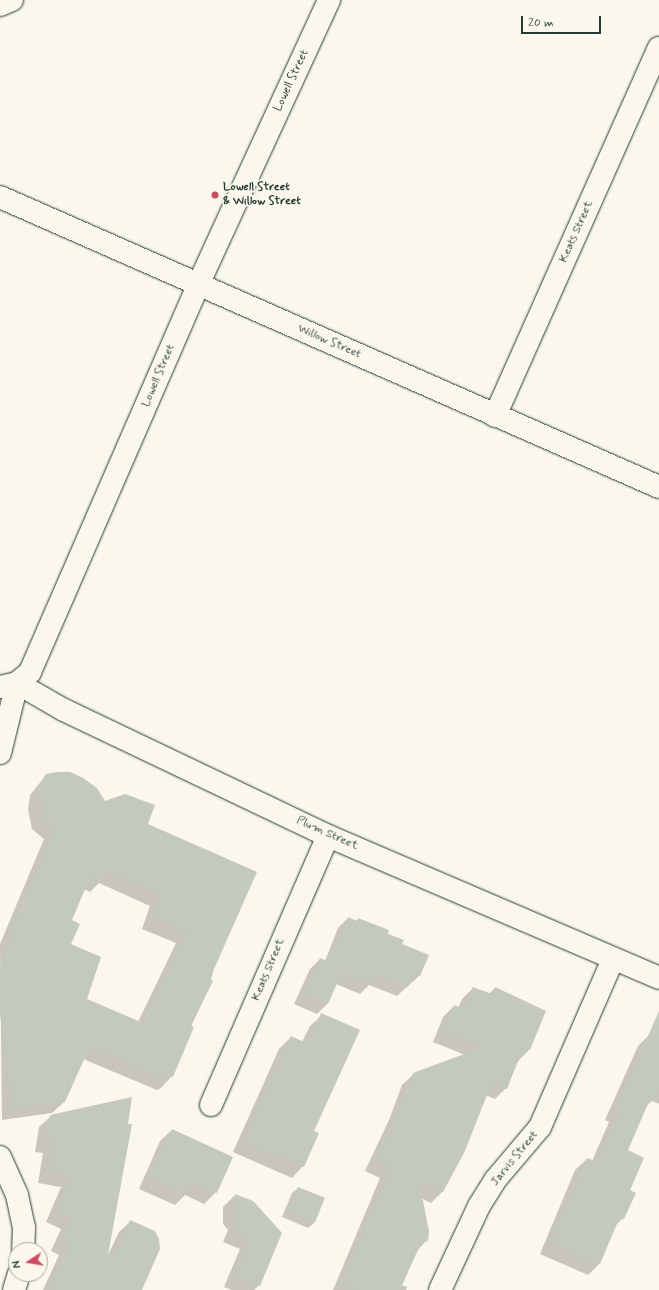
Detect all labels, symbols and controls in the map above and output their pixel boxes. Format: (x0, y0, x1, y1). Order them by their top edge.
scale bar (523, 8, 603, 34)
text: 20 m (528, 15, 554, 31)
street label: Lowell Street (271, 47, 313, 115)
place label: Lowell Street & Willow Street (223, 181, 303, 209)
marker: Lowell Street & Willow Street (210, 190, 220, 200)
street label: Keats Street (557, 199, 597, 265)
street label: Willow Street (294, 321, 364, 363)
street label: Lowell Street (139, 342, 179, 410)
street label: Plum Street (294, 814, 360, 854)
street label: Keats Street (249, 937, 289, 1003)
street label: Jarvis Street (488, 1128, 542, 1190)
north arrow (8, 1242, 48, 1282)
text: N (10, 1259, 25, 1269)

